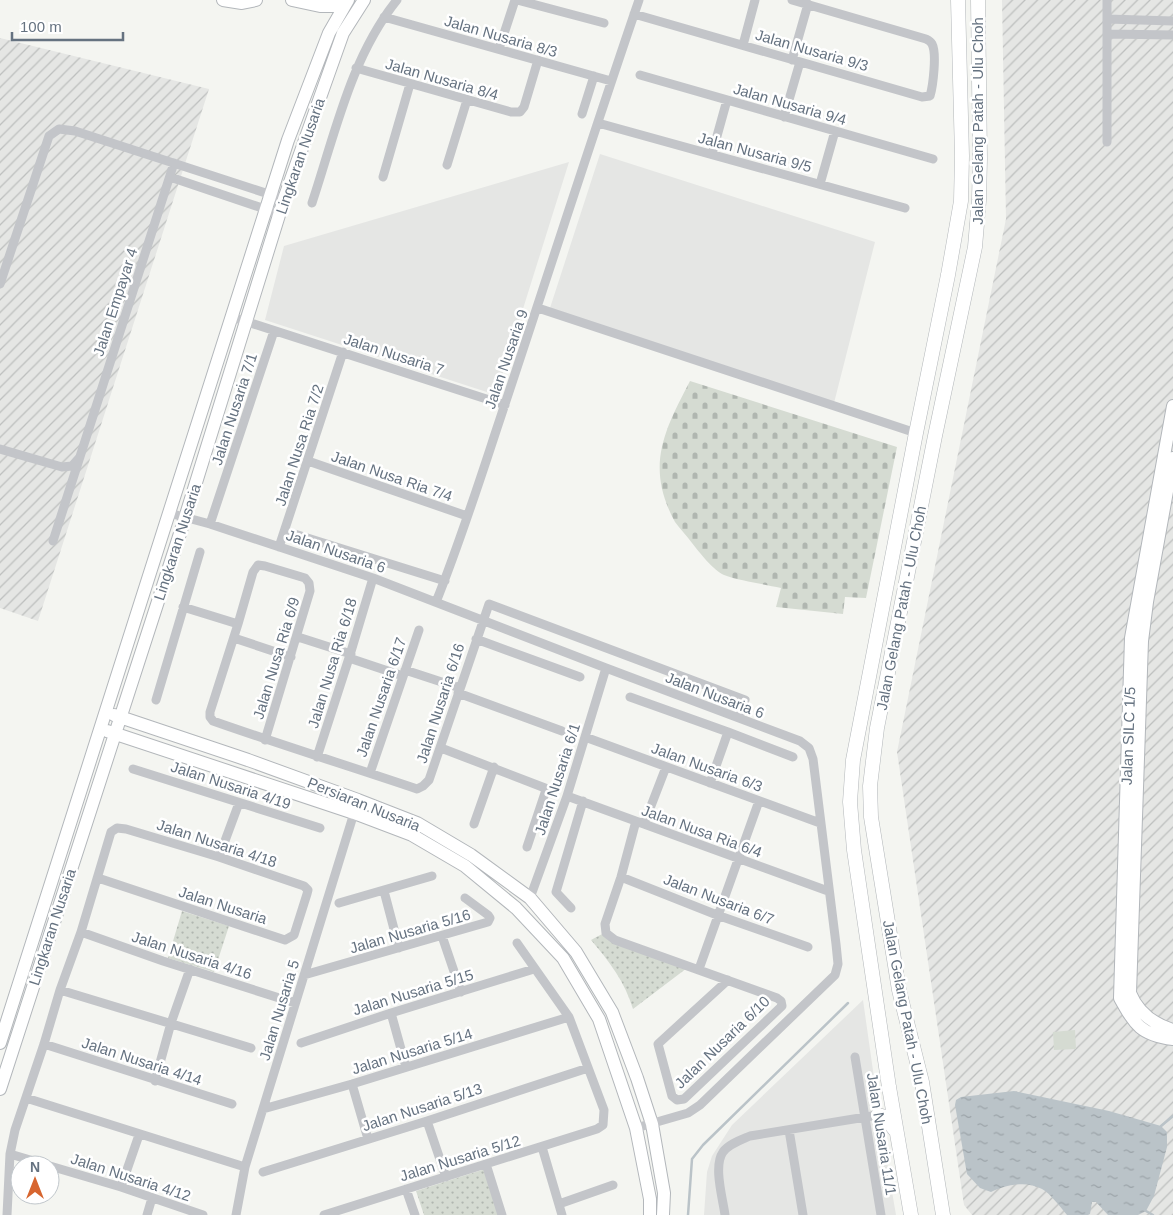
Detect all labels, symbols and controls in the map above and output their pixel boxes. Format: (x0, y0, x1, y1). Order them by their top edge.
scale bar (12, 10, 124, 42)
street label: Jalan Nusaria 8/3 (443, 12, 559, 60)
street label: Jalan Gelang Patah - Ulu Choh (969, 17, 986, 225)
text: 100 m (20, 18, 62, 35)
street label: Jalan Nusaria 9/3 (754, 26, 870, 74)
street label: Jalan Nusaria 8/4 (384, 55, 500, 103)
street label: Jalan Nusaria 9/4 (732, 80, 848, 128)
street label: Lingkaran Nusaria (272, 95, 328, 216)
street label: Jalan Nusaria 9/5 (696, 129, 814, 175)
street label: Jalan Empayar 4 (90, 246, 140, 358)
street label: Jalan Nusaria 9 (481, 307, 531, 411)
street label: Jalan Nusaria 7 (342, 330, 446, 378)
street label: Jalan Nusaria 7/1 (208, 351, 260, 467)
street label: Jalan Nusa Ria 7/2 (271, 382, 327, 508)
street label: Jalan Nusa Ria 7/4 (329, 447, 455, 505)
street label: Lingkaran Nusaria (150, 481, 204, 603)
street label: Jalan Gelang Patah - Ulu Choh (873, 504, 929, 712)
street label: Jalan Nusaria 6 (284, 526, 388, 576)
street label: Jalan Nusa Ria 6/9 (249, 595, 303, 721)
street label: Jalan Nusa Ria 6/18 (304, 596, 360, 730)
street label: Jalan Nusaria 6/17 (353, 635, 409, 759)
street label: Jalan Nusaria 6/16 (413, 641, 467, 765)
street label: Jalan Nusaria 6 (663, 668, 767, 722)
street label: Jalan SILC 1/5 (1118, 687, 1138, 785)
street label: Jalan Nusaria 6/1 (531, 721, 583, 837)
street label: Jalan Nusaria 6/3 (649, 739, 765, 795)
street label: Jalan Nusaria 4/19 (169, 758, 293, 812)
street label: Persiaran Nusaria (305, 774, 423, 835)
street label: Jalan Nusa Ria 6/4 (640, 801, 764, 861)
street label: Jalan Nusaria 4/18 (155, 816, 279, 870)
street label: Lingkaran Nusaria (25, 866, 79, 988)
street label: Jalan Nusaria 6/7 (661, 870, 777, 928)
street label: Jalan Nusaria (177, 883, 270, 927)
street label: Jalan Nusaria 5/16 (348, 906, 472, 956)
street label: Jalan Gelang Patah - Ulu Choh (880, 918, 936, 1126)
street label: Jalan Nusaria 4/16 (130, 928, 254, 982)
street label: Jalan Nusaria 5 (256, 958, 302, 1062)
street label: Jalan Nusaria 5/15 (351, 966, 475, 1018)
street label: Jalan Nusaria 6/10 (671, 992, 773, 1092)
street label: Jalan Nusaria 5/14 (350, 1025, 474, 1077)
street label: Jalan Nusaria 4/14 (80, 1034, 204, 1088)
street label: Jalan Nusaria 11/1 (864, 1071, 900, 1197)
street label: Jalan Nusaria 5/13 (360, 1080, 484, 1134)
street label: Jalan Nusaria 5/12 (398, 1132, 522, 1184)
street label: Jalan Nusaria 4/12 (69, 1150, 193, 1204)
north arrow (10, 1155, 60, 1205)
text: N (30, 1159, 40, 1175)

